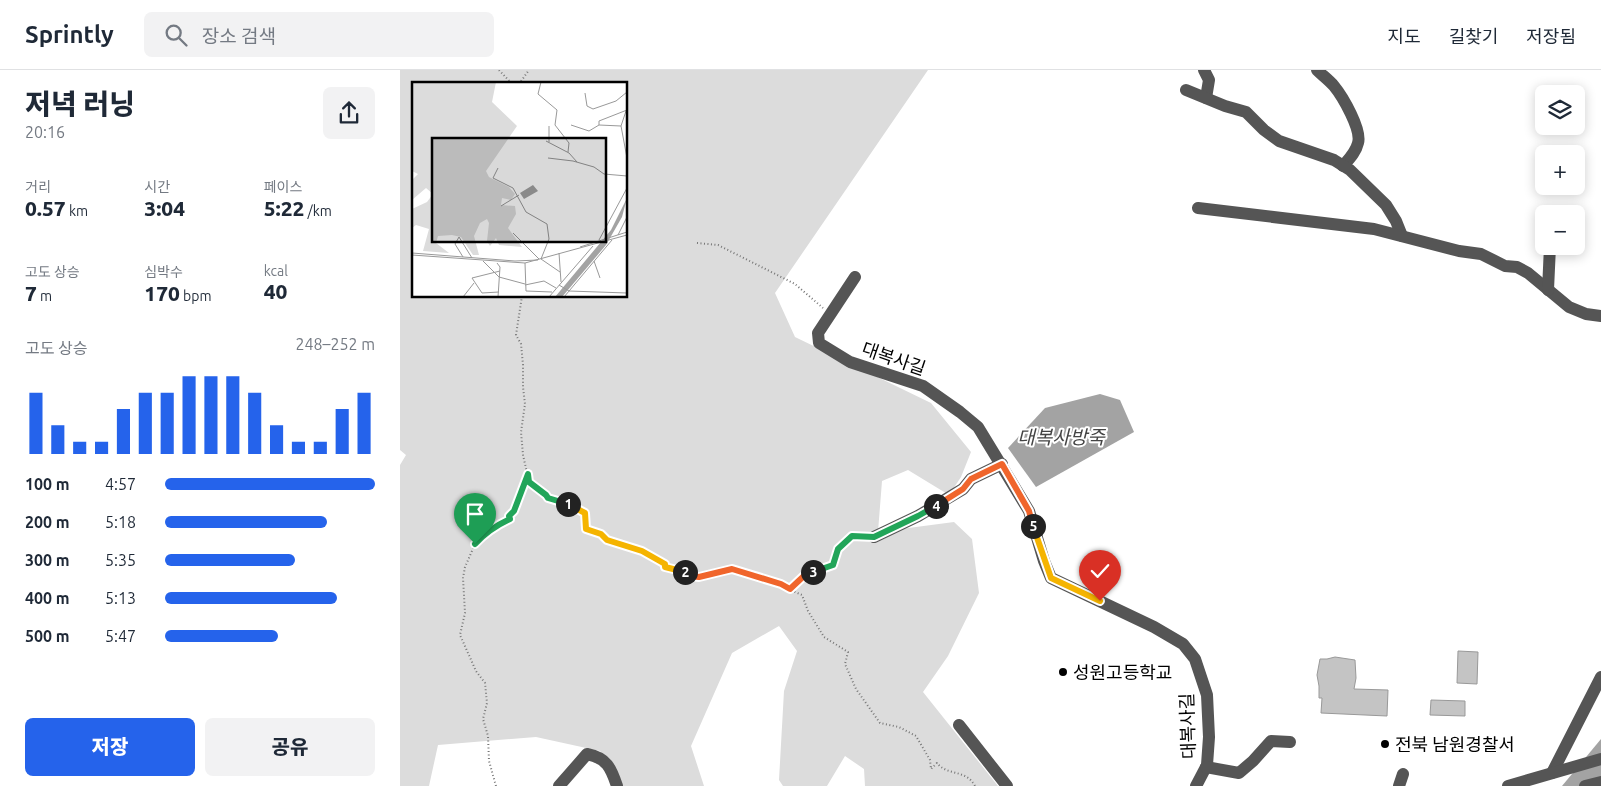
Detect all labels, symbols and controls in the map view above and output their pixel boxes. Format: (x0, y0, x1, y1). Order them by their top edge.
search box (144, 12, 494, 57)
text: Sprintly (25, 21, 114, 48)
icon: search (162, 21, 190, 49)
text: 장소 검색 (202, 25, 276, 47)
text: 지도 (1388, 26, 1421, 46)
text: 길찾기 (1449, 26, 1498, 46)
text: 저장됨 (1526, 26, 1576, 46)
inset map (412, 82, 628, 298)
map controls (1535, 85, 1585, 255)
button: layers (1535, 85, 1585, 135)
button: share (323, 87, 375, 139)
text: 저녁 러닝 (25, 88, 135, 119)
text: 20:16 (25, 123, 65, 141)
button: + (1535, 145, 1585, 195)
text: 거리 (25, 179, 51, 195)
text: 시간 (144, 179, 170, 195)
text: 페이스 (264, 179, 302, 195)
text: 0.57 (25, 196, 66, 220)
text: 3:04 (144, 196, 185, 220)
text: 5:22 (264, 196, 304, 220)
text: km (66, 203, 88, 219)
text: /km (304, 203, 332, 219)
button: − (1535, 205, 1585, 255)
text: kcal (264, 263, 288, 279)
text: 고도 상승 (25, 264, 80, 280)
text: 심박수 (144, 264, 183, 280)
text: 40 (264, 279, 287, 303)
text: 7 (25, 281, 37, 305)
text: 170 (144, 281, 180, 305)
text: m (37, 288, 52, 304)
text: bpm (180, 288, 212, 304)
text: 248–252 m (295, 335, 375, 353)
street label: 대복사길 (859, 338, 929, 378)
text: 고도 상승 (25, 339, 88, 357)
water label: 대복사방죽 (1017, 426, 1106, 448)
text: 100 m (25, 475, 70, 493)
text: 4:57 (105, 475, 136, 493)
pin: 1 (556, 492, 580, 516)
pin (454, 493, 496, 544)
pin: 4 (924, 494, 948, 518)
text: 1 (565, 496, 572, 512)
text: 4 (933, 498, 940, 514)
icon: arrive (461, 500, 489, 528)
text: 200 m (25, 513, 70, 531)
text: 5:18 (105, 513, 136, 531)
pin: 5 (1020, 514, 1046, 538)
text: 5 (1030, 518, 1037, 534)
pin (1079, 550, 1121, 601)
text: 300 m (25, 551, 70, 569)
text: 5:35 (105, 551, 136, 569)
icon: check (1086, 557, 1114, 585)
pin: 2 (672, 560, 698, 584)
pin: 3 (800, 560, 826, 584)
text: 2 (682, 564, 689, 580)
text: 3 (810, 564, 817, 580)
text: 400 m (25, 589, 70, 607)
text: 5:13 (105, 589, 136, 607)
text: 500 m (25, 627, 70, 645)
text: 5:47 (105, 627, 136, 645)
place label: 성원고등학교 (1073, 662, 1172, 682)
marker: 성원고등학교 (1057, 666, 1069, 678)
street label: 대복사길 (1176, 693, 1198, 759)
button: 저장 (25, 718, 195, 776)
button: 공유 (205, 718, 375, 776)
place label: 전북 남원경찰서 (1395, 734, 1515, 754)
marker: 전북 남원경찰서 (1379, 738, 1391, 750)

